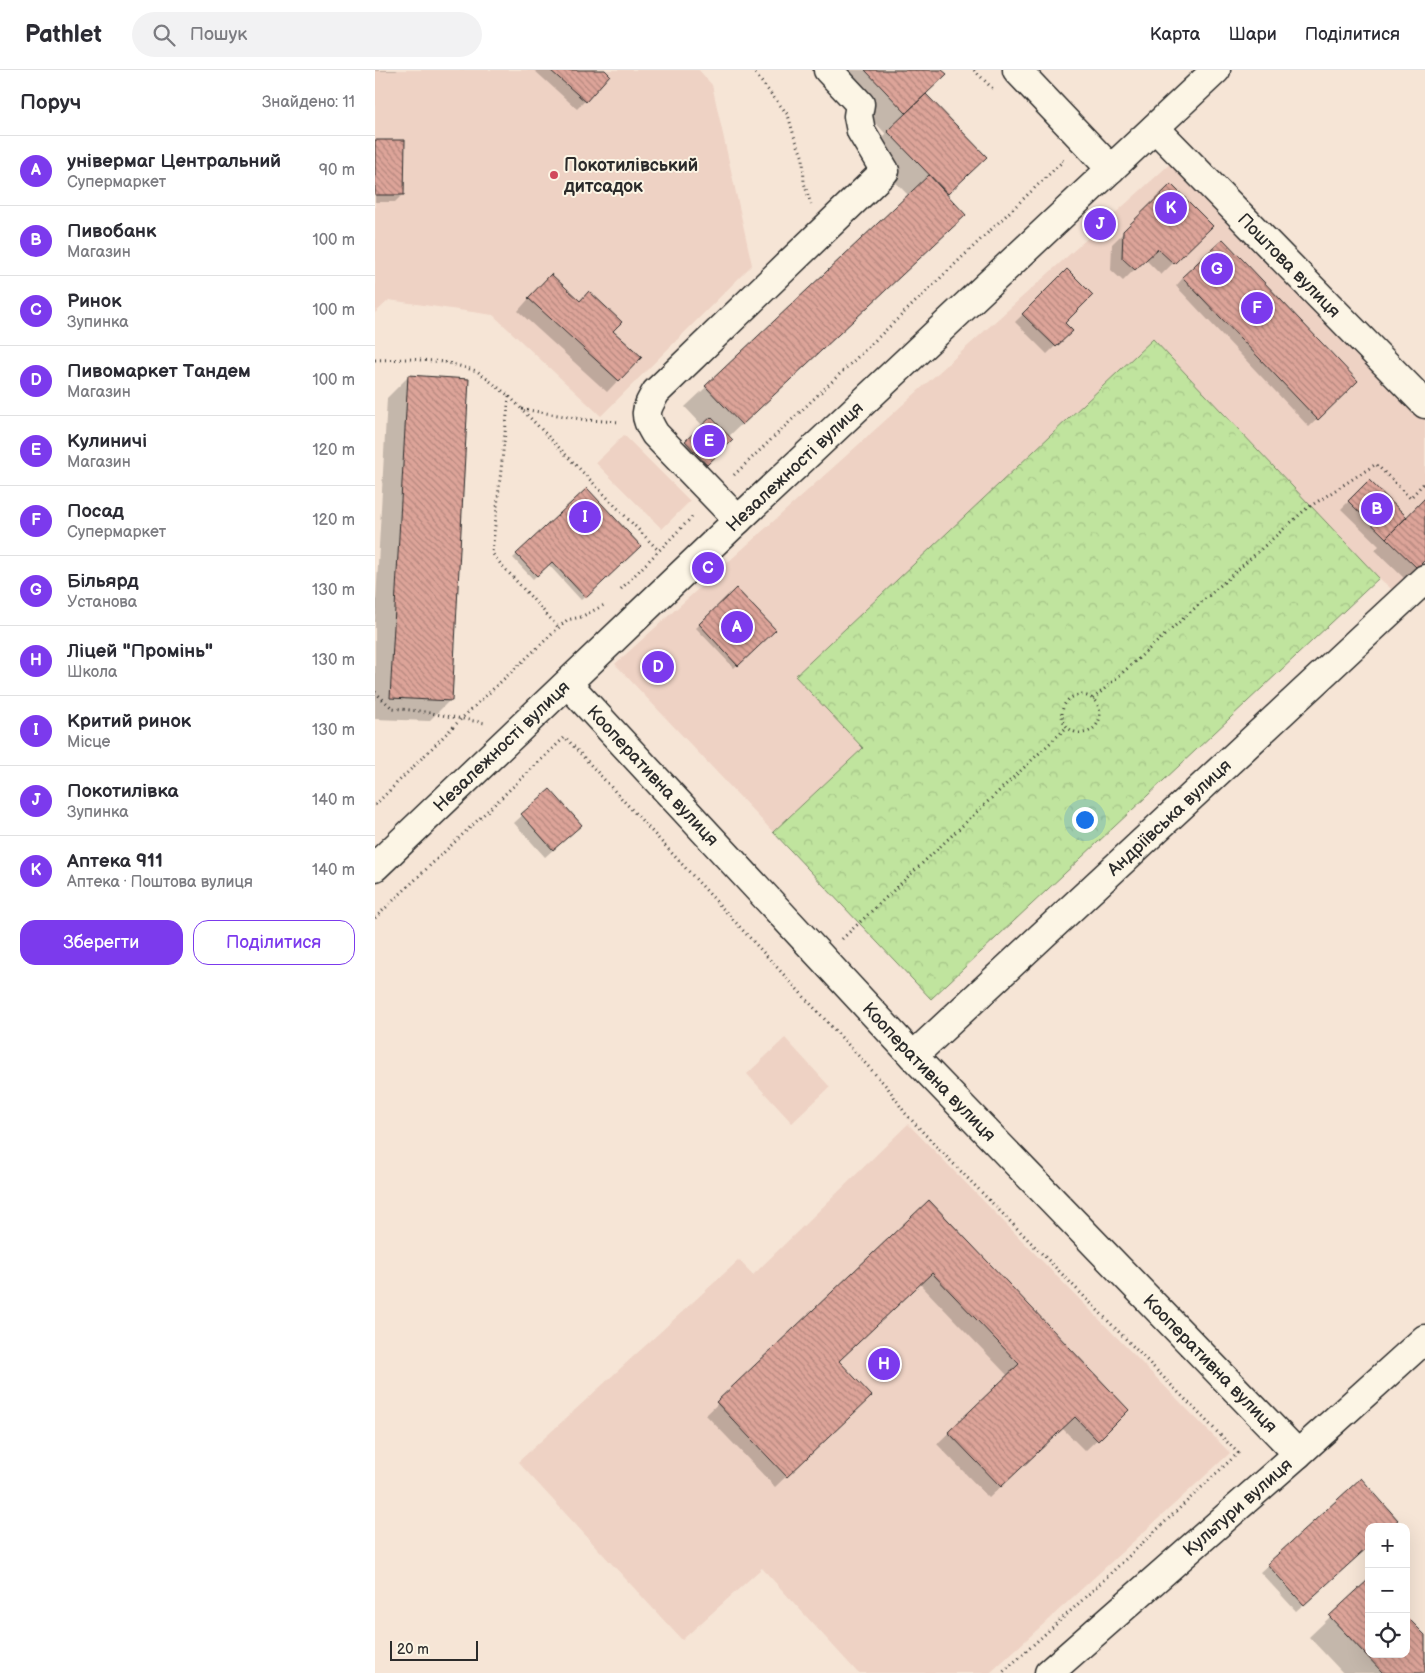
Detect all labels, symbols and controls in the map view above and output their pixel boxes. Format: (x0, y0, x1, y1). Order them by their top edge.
search box (132, 12, 482, 57)
text: Pathlet (25, 20, 102, 49)
icon: search (150, 21, 178, 49)
text: Пошук (190, 23, 247, 46)
text: Карта (1150, 24, 1200, 45)
text: Шари (1228, 24, 1277, 45)
text: Поділитися (1305, 24, 1400, 45)
text: Поруч (20, 90, 81, 115)
text: Знайдено: 11 (262, 93, 355, 112)
text: універмаг Центральний (67, 150, 281, 173)
place label: Покотилівський дитсадок (563, 155, 698, 197)
text: A (31, 161, 41, 180)
text: 90 m (319, 161, 355, 180)
marker: Покотилівський дитсадок (548, 169, 560, 181)
text: Супермаркет (67, 173, 166, 192)
pin: K (1155, 189, 1187, 227)
pin: J (1084, 205, 1116, 243)
street label: Поштова вулиця (1233, 209, 1345, 322)
text: Пивобанк (67, 220, 156, 243)
text: B (30, 231, 42, 250)
text: 100 m (312, 231, 355, 250)
text: Магазин (67, 243, 131, 262)
pin: G (1201, 250, 1233, 288)
pin: F (1241, 289, 1273, 327)
text: Ринок (67, 290, 121, 313)
text: C (30, 301, 42, 320)
text: 100 m (312, 301, 355, 320)
text: Зупинка (67, 313, 129, 332)
text: Пивомаркет Тандем (67, 360, 251, 383)
text: D (30, 371, 42, 390)
text: 100 m (312, 371, 355, 390)
text: Магазин (67, 383, 131, 402)
street label: Незалежності вулиця (722, 398, 868, 536)
pin: E (693, 422, 725, 460)
text: Кулиничі (67, 430, 147, 453)
text: E (31, 441, 41, 460)
text: 120 m (312, 441, 355, 460)
text: Магазин (67, 453, 131, 472)
pin: B (1361, 490, 1393, 528)
pin: I (569, 498, 601, 536)
text: Посад (67, 500, 124, 523)
text: F (31, 511, 41, 530)
text: 120 m (312, 511, 355, 530)
text: Супермаркет (67, 523, 166, 542)
pin: C (692, 549, 724, 587)
text: Більярд (67, 570, 139, 593)
text: G (30, 581, 42, 600)
text: 130 m (312, 581, 355, 600)
text: Установа (67, 593, 137, 612)
pin: A (721, 608, 753, 646)
text: Ліцей "Промінь" (67, 640, 213, 663)
pin: D (642, 648, 674, 686)
text: H (30, 651, 42, 670)
text: 130 m (312, 651, 355, 670)
text: Школа (67, 663, 117, 682)
street label: Незалежності вулиця (429, 677, 574, 816)
street label: Кооперативна вулиця (582, 701, 723, 851)
text: Критий ринок (67, 710, 191, 733)
text: I (33, 721, 39, 740)
text: 130 m (312, 721, 355, 740)
text: Місце (67, 733, 111, 752)
street label: Андріївська вулиця (1102, 755, 1236, 881)
text: Покотилівка (67, 780, 179, 803)
text: J (32, 791, 40, 810)
text: 140 m (312, 791, 355, 810)
text: Зупинка (67, 803, 129, 822)
your location (1072, 807, 1098, 833)
text: Аптека 911 (67, 850, 163, 873)
text: K (31, 861, 41, 880)
text: 140 m (312, 861, 355, 880)
text: Аптека · Поштова вулиця (67, 873, 253, 892)
button: Зберегти (20, 920, 183, 965)
button: Поділитися (193, 920, 355, 965)
street label: Кооперативна вулиця (858, 998, 1000, 1146)
street label: Кооперативна вулиця (1138, 1290, 1281, 1437)
pin: H (868, 1345, 900, 1383)
street label: Культури вулиця (1179, 1454, 1297, 1561)
map controls (1365, 1523, 1410, 1658)
button: + (1365, 1523, 1410, 1568)
button: − (1365, 1568, 1410, 1613)
button: locate (1365, 1613, 1410, 1658)
scale bar (390, 1638, 477, 1661)
text: 20 m (397, 1641, 429, 1658)

